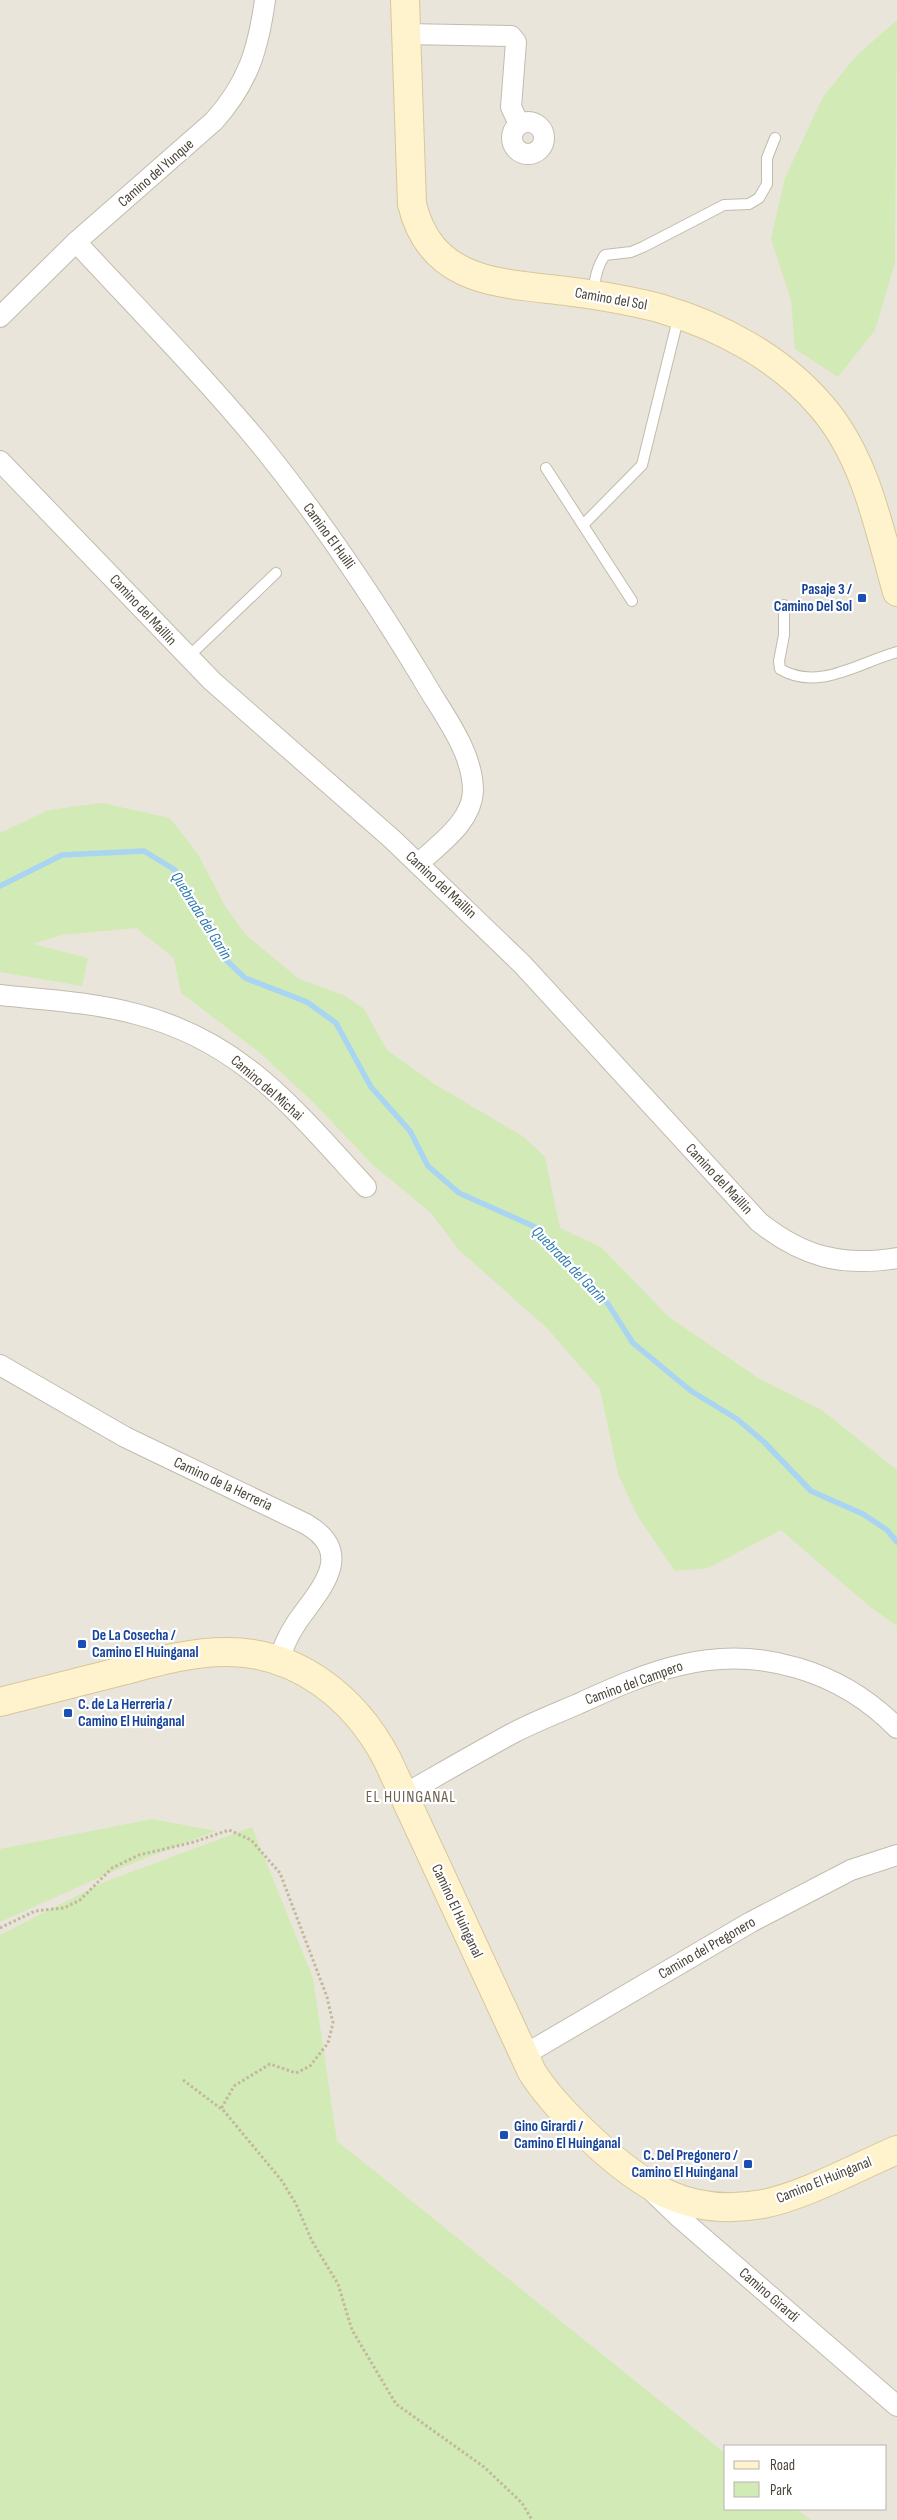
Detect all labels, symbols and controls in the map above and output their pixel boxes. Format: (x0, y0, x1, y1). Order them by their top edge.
street label: Camino del Yunque (114, 135, 198, 211)
street label: Camino del Sol (573, 283, 649, 315)
street label: Camino El Huilli (299, 499, 359, 573)
street label: Camino del Maillin (105, 571, 181, 649)
place label: Pasaje 3 / Camino Del Sol (774, 580, 852, 616)
marker: Pasaje 3 / Camino Del Sol (856, 592, 868, 604)
street label: Camino del Maillin (402, 847, 480, 923)
water label: Quebrada del Garin (166, 869, 236, 964)
street label: Camino del Michai (227, 1051, 307, 1125)
street label: Camino del Maillin (681, 1140, 757, 1218)
water label: Quebrada del Garin (527, 1222, 611, 1308)
street label: Camino de la Herreria (171, 1453, 276, 1515)
place label: De La Cosecha / Camino El Huinganal (92, 1626, 199, 1662)
marker: De La Cosecha / Camino El Huinganal (76, 1638, 88, 1650)
street label: Camino del Campero (583, 1657, 685, 1709)
place label: C. de La Herreria / Camino El Huinganal (78, 1695, 185, 1731)
marker: C. de La Herreria / Camino El Huinganal (62, 1707, 74, 1719)
district label: EL HUINGANAL (366, 1788, 456, 1807)
street label: Camino El Huinganal (427, 1861, 487, 1961)
street label: Camino del Pregonero (655, 1913, 759, 1983)
place label: Gino Girardi / Camino El Huinganal (514, 2117, 621, 2153)
marker: Gino Girardi / Camino El Huinganal (498, 2129, 510, 2141)
place label: C. Del Pregonero / Camino El Huinganal (631, 2146, 738, 2182)
street label: Camino El Huinganal (773, 2152, 875, 2208)
marker: C. Del Pregonero / Camino El Huinganal (742, 2158, 754, 2170)
street label: Camino Girardi (735, 2264, 803, 2326)
legend (724, 2445, 887, 2510)
text: Road (770, 2456, 795, 2475)
text: Park (770, 2481, 792, 2500)

